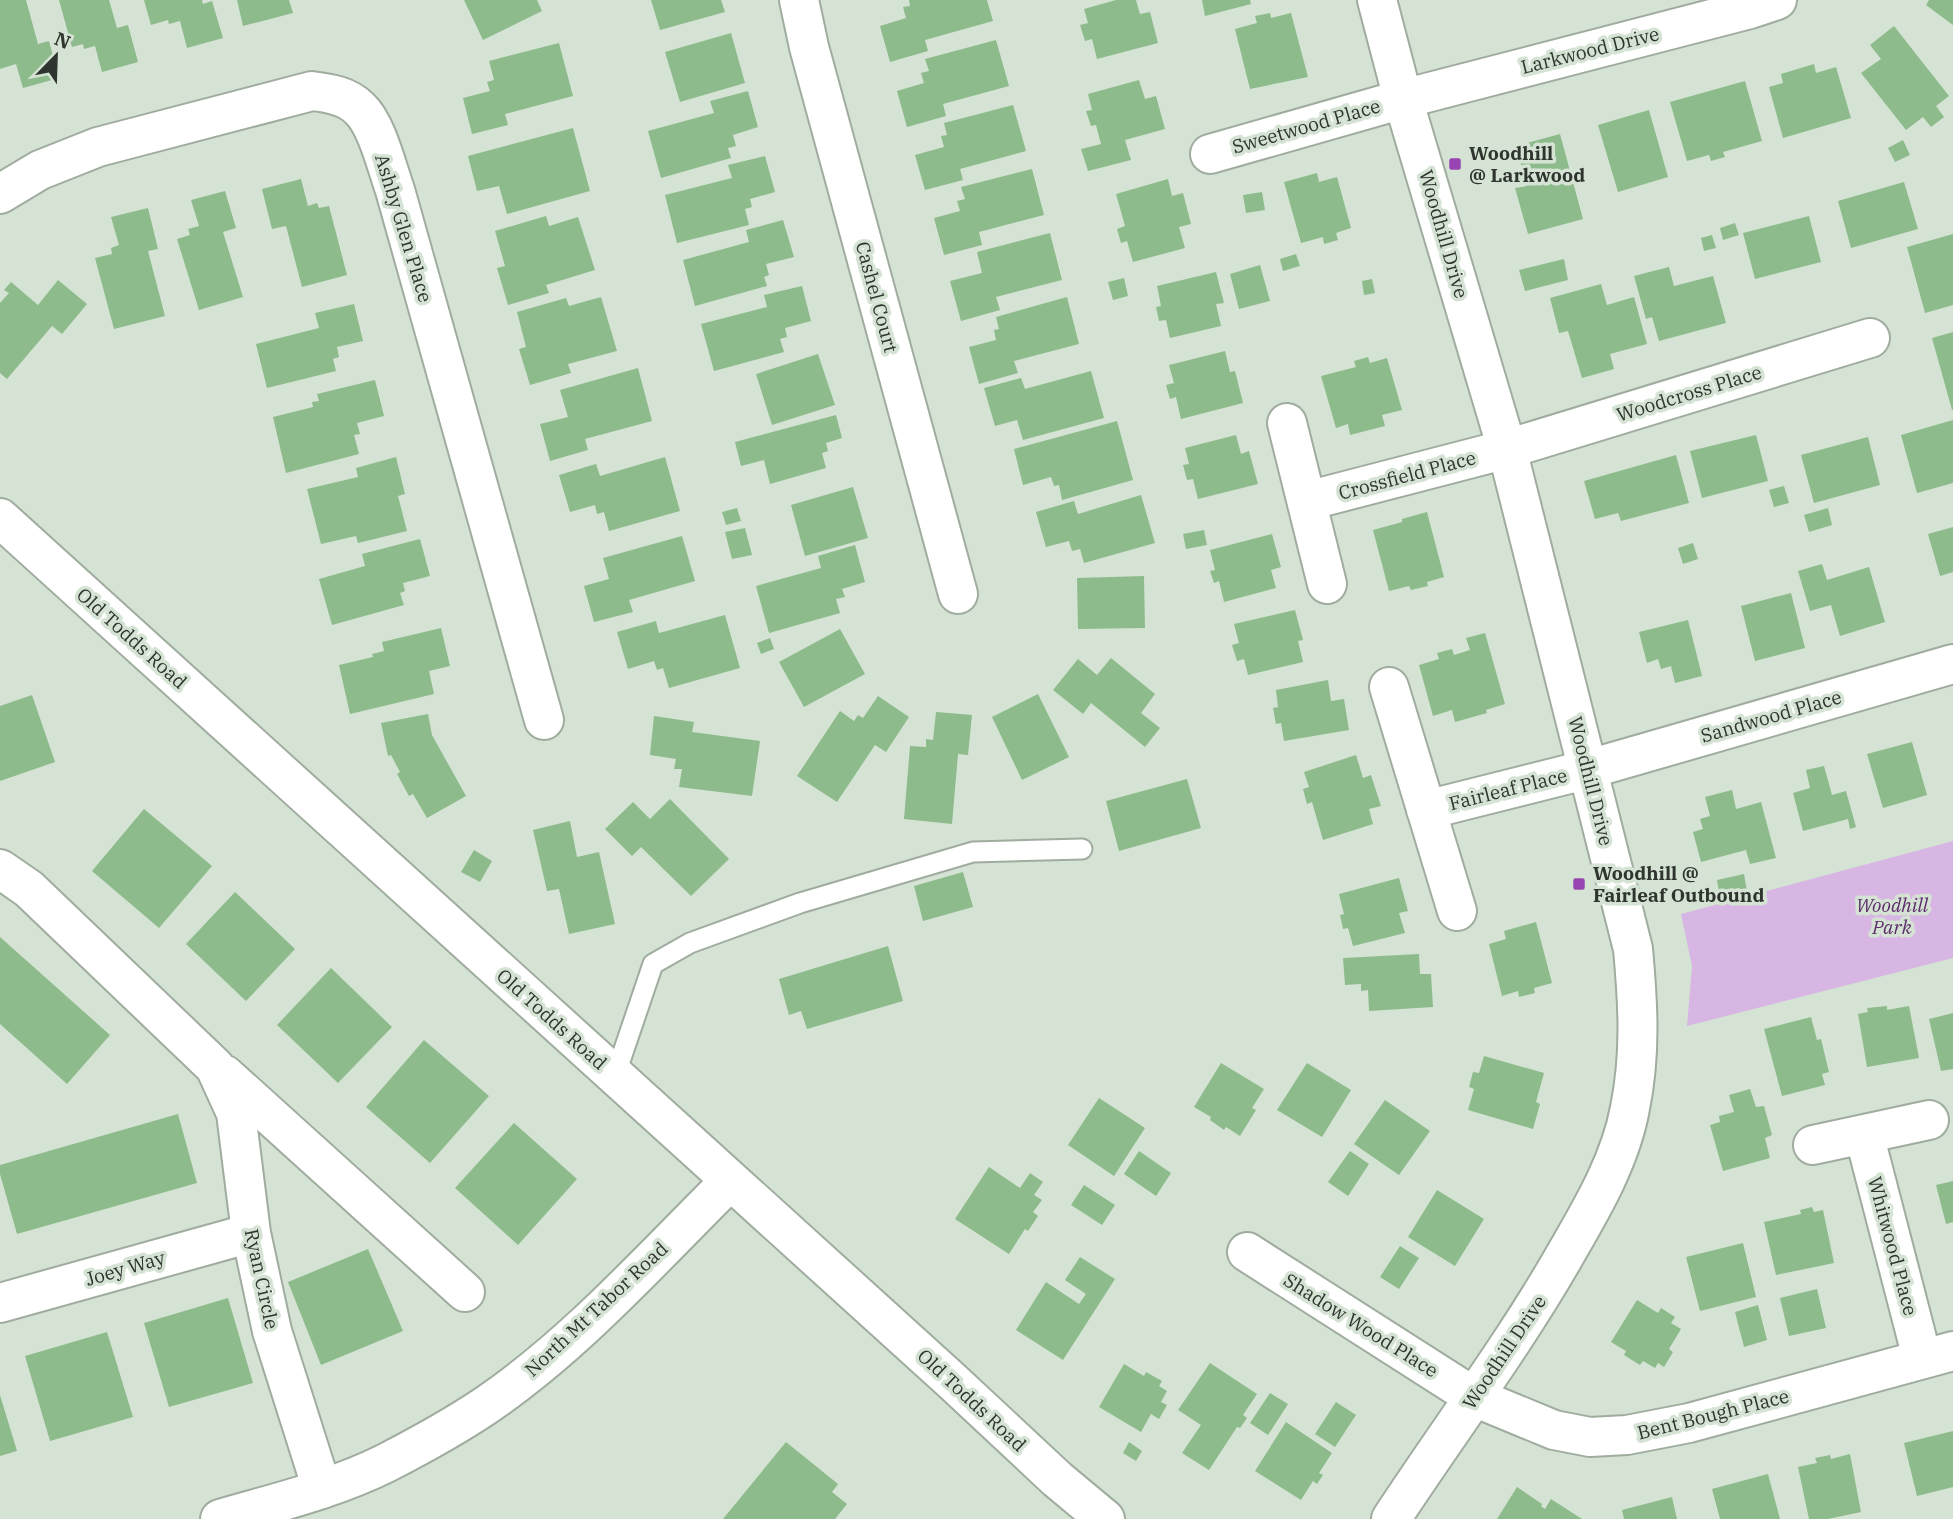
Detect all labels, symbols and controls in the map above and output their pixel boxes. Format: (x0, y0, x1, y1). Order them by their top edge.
north arrow (21, 21, 91, 91)
street label: Larkwood Drive (1518, 21, 1662, 79)
text: N (51, 26, 74, 54)
street label: Sweetwood Place (1229, 93, 1383, 159)
place label: Woodhill @ Larkwood (1469, 141, 1585, 187)
street label: Ashby Glen Place (370, 151, 438, 305)
marker: Woodhill @ Larkwood (1447, 156, 1463, 172)
street label: Woodhill Drive (1414, 167, 1474, 301)
street label: Cashel Court (851, 239, 903, 355)
street label: Woodcross Place (1614, 360, 1764, 426)
street label: Crossfield Place (1336, 445, 1478, 505)
street label: Old Todds Road (72, 582, 192, 694)
street label: Sandwood Place (1698, 684, 1844, 748)
street label: Woodhill Drive (1563, 714, 1619, 848)
street label: Fairleaf Place (1446, 763, 1570, 815)
place label: Woodhill @ Fairleaf Outbound (1593, 861, 1764, 907)
marker: Woodhill @ Fairleaf Outbound (1571, 876, 1587, 892)
park label: Woodhill Park (1856, 893, 1929, 939)
street label: Old Todds Road (492, 963, 612, 1075)
street label: Whitwood Place (1863, 1174, 1923, 1318)
street label: Ryan Circle (240, 1227, 284, 1331)
street label: North Mt Tabor Road (519, 1236, 673, 1382)
street label: Joey Way (82, 1245, 168, 1291)
street label: Shadow Wood Place (1279, 1268, 1443, 1382)
street label: Woodhill Drive (1457, 1290, 1551, 1414)
street label: Old Todds Road (913, 1344, 1031, 1456)
street label: Bent Bough Place (1635, 1384, 1791, 1444)

